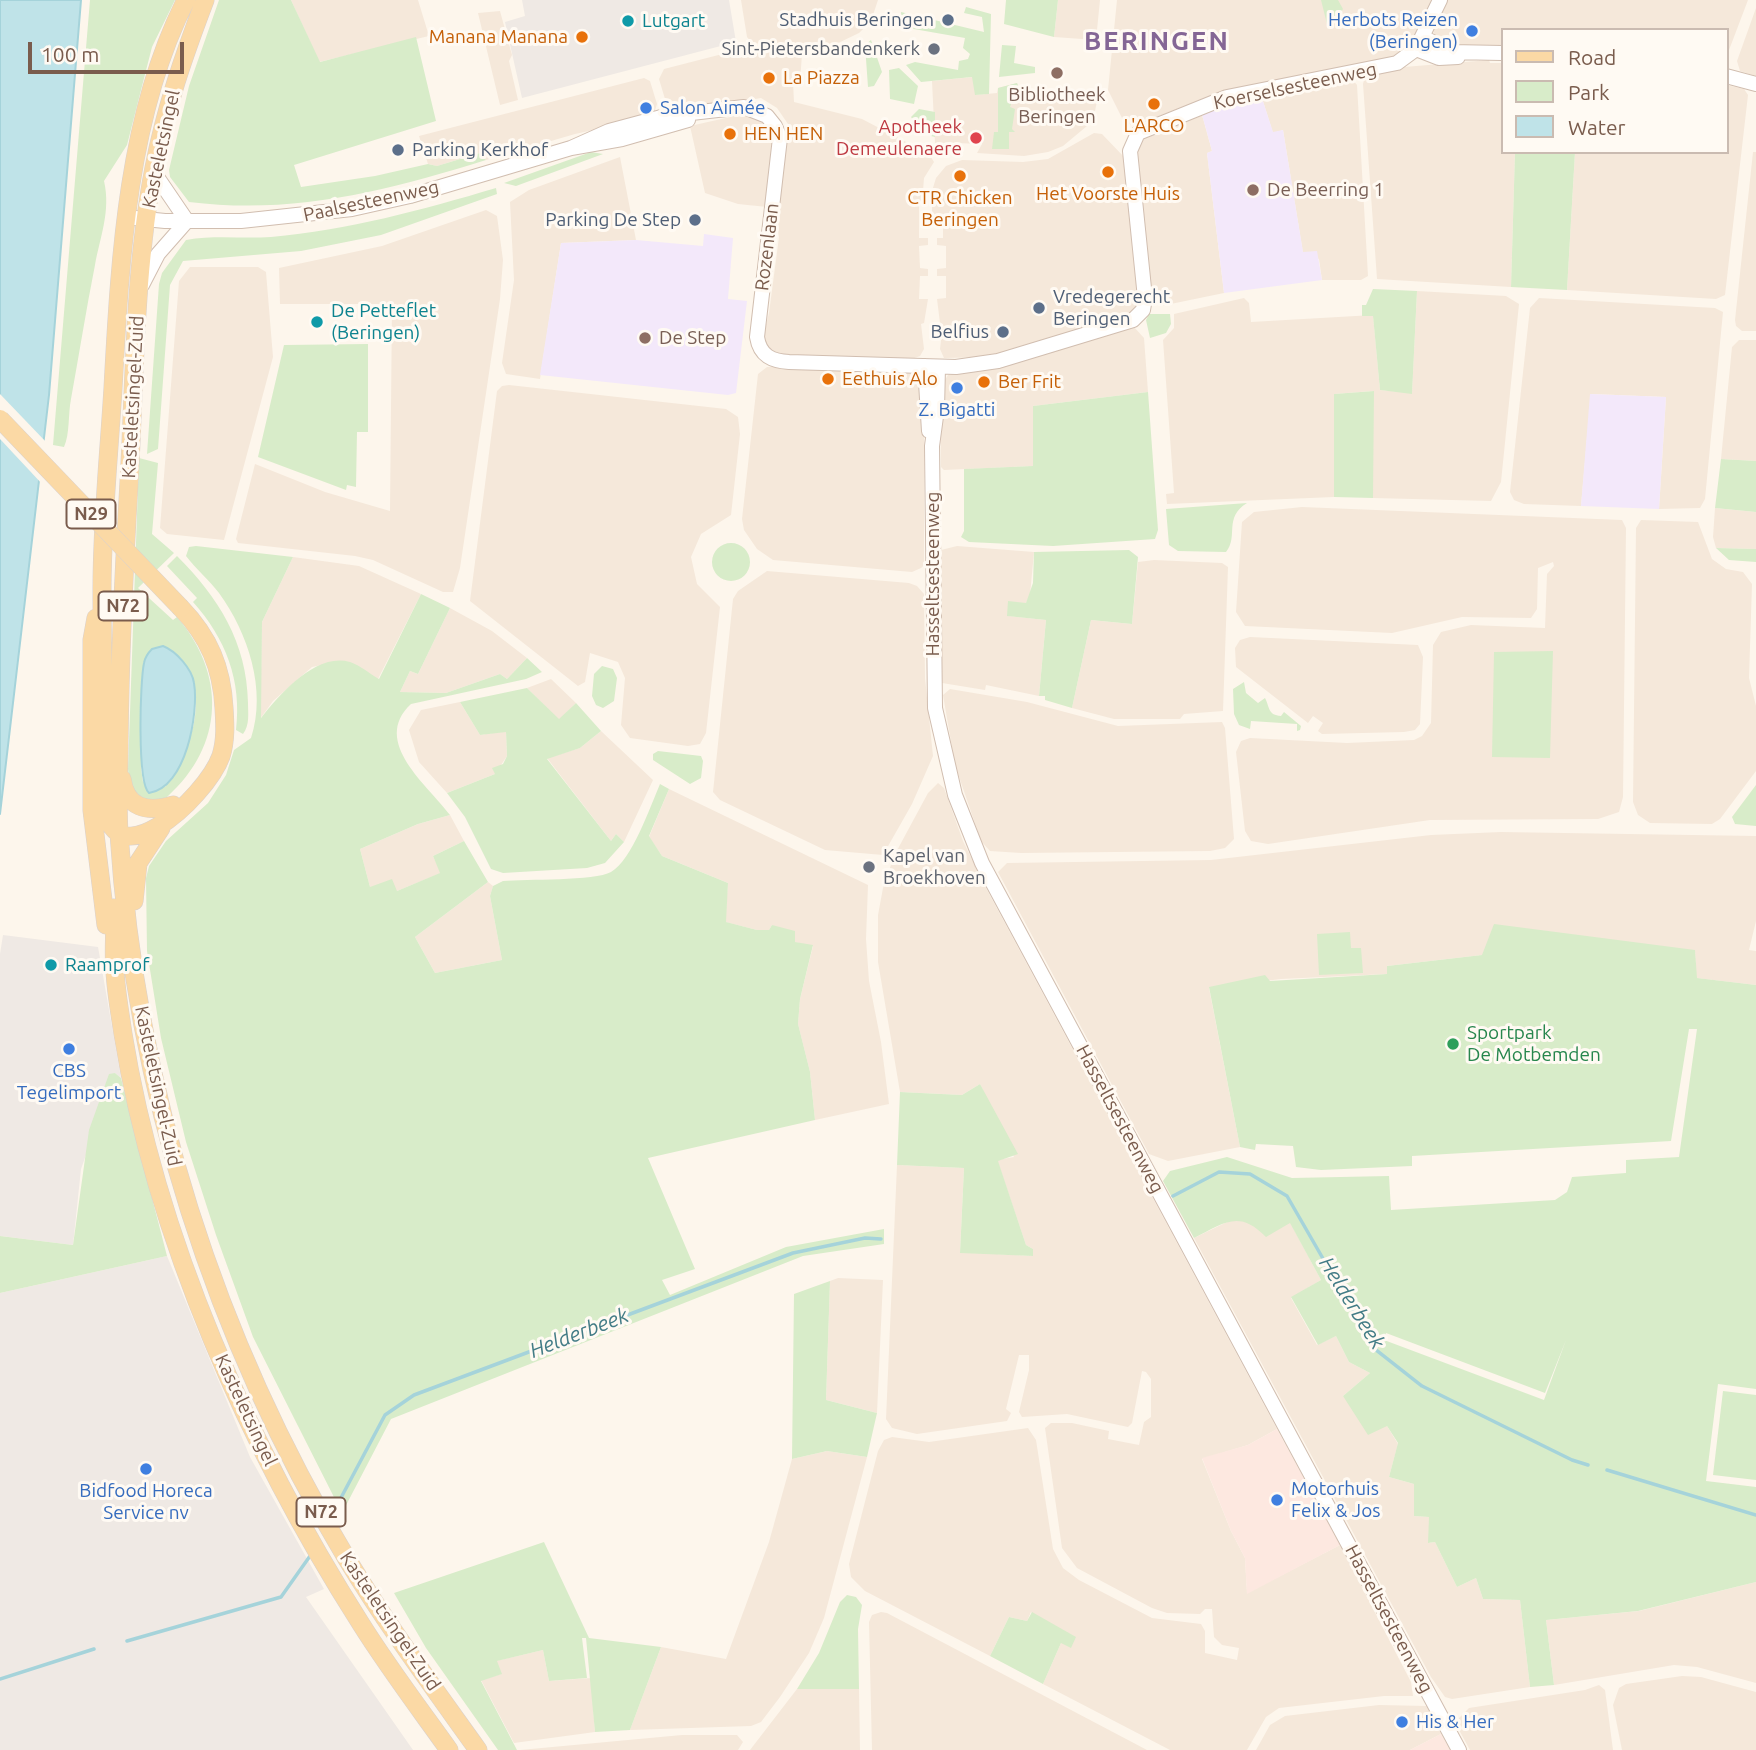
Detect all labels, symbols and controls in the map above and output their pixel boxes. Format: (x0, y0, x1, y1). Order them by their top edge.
place label: Stadhuis Beringen (779, 9, 934, 31)
place label: Herbots Reizen (Beringen) (1328, 9, 1458, 53)
place label: Lutgart (642, 10, 705, 32)
marker: Stadhuis Beringen (940, 12, 956, 28)
marker: Lutgart (620, 13, 636, 29)
marker: Herbots Reizen (Beringen) (1464, 23, 1480, 39)
district label: BERINGEN (1085, 25, 1229, 57)
place label: Manana Manana (429, 26, 568, 48)
scale bar (32, 28, 187, 72)
legend (1500, 28, 1728, 154)
marker: Manana Manana (574, 29, 590, 45)
place label: Sint-Pietersbandenkerk (722, 38, 920, 60)
marker: Sint-Pietersbandenkerk (926, 41, 942, 57)
text: 100 m (41, 42, 99, 66)
text: Road (1568, 45, 1616, 69)
street label: Koerselsesteenweg (1211, 58, 1379, 114)
marker: Bibliotheek Beringen (1049, 65, 1065, 81)
place label: La Piazza (783, 67, 860, 89)
marker: La Piazza (761, 70, 777, 86)
text: Park (1568, 80, 1610, 104)
place label: Bibliotheek Beringen (1008, 84, 1106, 128)
street label: Kasteletsingel (137, 88, 185, 210)
marker: L'ARCO (1146, 96, 1162, 112)
place label: Salon Aimée (660, 97, 765, 119)
marker: Salon Aimée (638, 100, 654, 116)
place label: L'ARCO (1123, 115, 1185, 137)
text: Water (1568, 115, 1626, 139)
place label: Apotheek Demeulenaere (836, 116, 962, 160)
place label: HEN HEN (744, 123, 823, 145)
marker: HEN HEN (722, 126, 738, 142)
marker: Apotheek Demeulenaere (968, 130, 984, 146)
place label: Parking Kerkhof (412, 139, 548, 161)
marker: Parking Kerkhof (390, 142, 406, 158)
marker: Het Voorste Huis (1100, 164, 1116, 180)
marker: CTR Chicken Beringen (952, 168, 968, 184)
street label: Paalsesteenweg (301, 175, 441, 227)
place label: De Beerring 1 (1267, 179, 1384, 201)
marker: De Beerring 1 (1245, 182, 1261, 198)
place label: Het Voorste Huis (1036, 183, 1180, 205)
place label: CTR Chicken Beringen (907, 187, 1013, 231)
street label: Rozenlaan (750, 202, 784, 292)
place label: Parking De Step (545, 209, 681, 231)
marker: Parking De Step (687, 212, 703, 228)
place label: Vredegerecht Beringen (1053, 286, 1170, 330)
place label: De Petteflet (Beringen) (331, 300, 436, 344)
marker: Vredegerecht Beringen (1031, 300, 1047, 316)
marker: De Petteflet (Beringen) (309, 314, 325, 330)
street label: Kasteletsingel-Zuid (117, 315, 149, 479)
place label: Belfius (931, 321, 989, 343)
marker: Belfius (995, 324, 1011, 340)
place label: De Step (659, 327, 726, 349)
marker: De Step (637, 330, 653, 346)
place label: Eethuis Alo (842, 368, 938, 390)
marker: Eethuis Alo (820, 371, 836, 387)
place label: Ber Frit (998, 371, 1061, 393)
marker: Ber Frit (976, 374, 992, 390)
marker: Z. Bigatti (949, 380, 965, 396)
place label: Z. Bigatti (919, 399, 995, 421)
street label: Hasseltsesteenweg (922, 492, 944, 656)
road number: N29 (66, 500, 116, 528)
road number: N72 (99, 592, 148, 620)
place label: Kapel van Broekhoven (883, 845, 986, 889)
marker: Kapel van Broekhoven (861, 859, 877, 875)
place label: Raamprof (65, 954, 149, 976)
marker: Raamprof (43, 957, 59, 973)
street label: Kasteletsingel-Zuid (130, 1004, 186, 1168)
place label: Sportpark De Motbemden (1467, 1022, 1601, 1066)
marker: Sportpark De Motbemden (1445, 1036, 1461, 1052)
marker: CBS Tegelimport (61, 1041, 77, 1057)
street label: Hasseltsesteenweg (1071, 1041, 1169, 1197)
place label: CBS Tegelimport (17, 1060, 121, 1104)
water label: Helderbeek (1314, 1252, 1390, 1354)
water label: Helderbeek (526, 1303, 632, 1363)
street label: Kasteletsingel (210, 1351, 282, 1469)
marker: Bidfood Horeca Service nv (138, 1461, 154, 1477)
place label: Motorhuis Felix & Jos (1291, 1478, 1380, 1522)
place label: Bidfood Horeca Service nv (79, 1480, 213, 1524)
marker: Motorhuis Felix & Jos (1269, 1492, 1285, 1508)
road number: N72 (296, 1498, 346, 1526)
street label: Hasseltsesteenweg (1340, 1541, 1438, 1697)
street label: Kasteletsingel-Zuid (335, 1547, 445, 1695)
place label: His & Her (1416, 1711, 1494, 1733)
marker: His & Her (1394, 1714, 1410, 1730)

